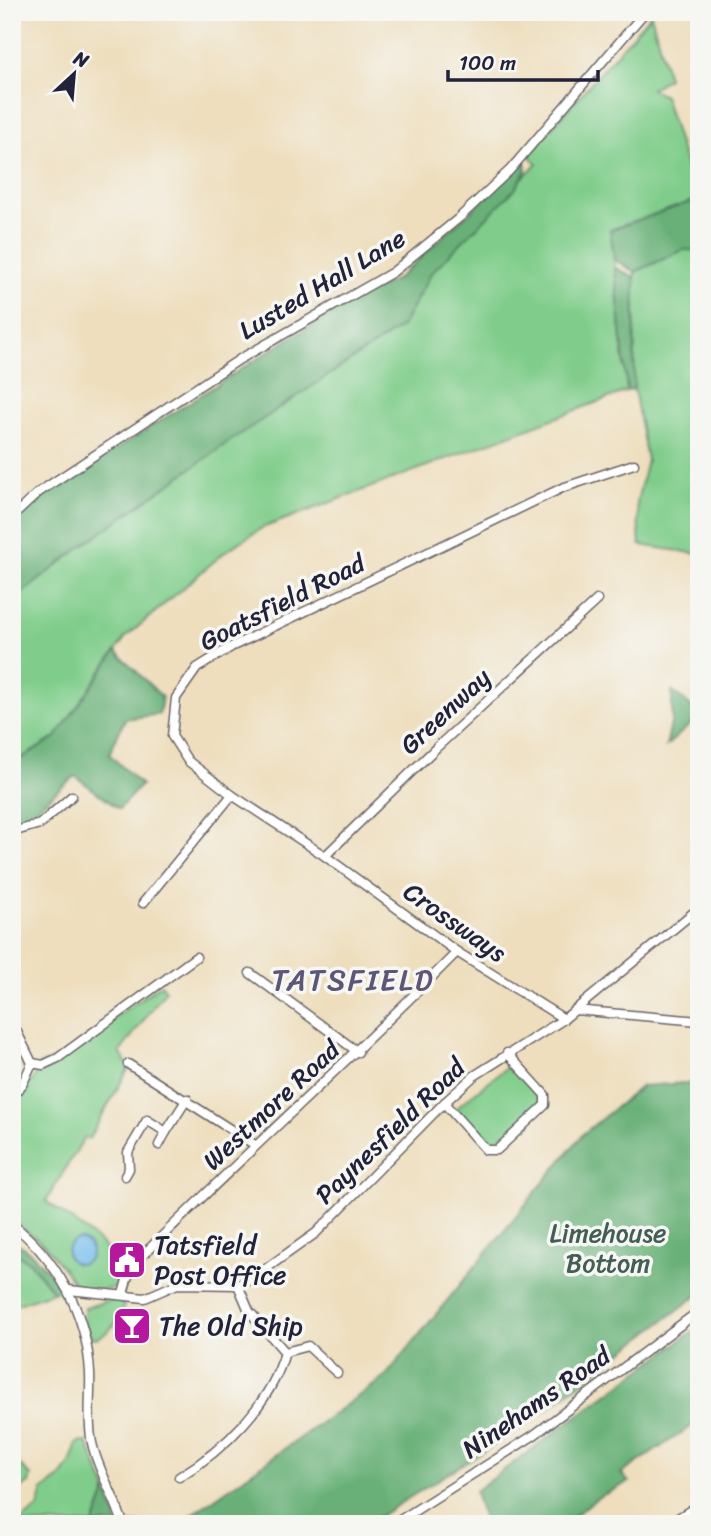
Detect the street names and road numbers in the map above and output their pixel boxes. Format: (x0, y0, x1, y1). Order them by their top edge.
street label: Lusted Hall Lane (229, 216, 415, 352)
street label: Goatsfield Road (191, 539, 375, 664)
street label: Greenway (388, 656, 502, 766)
street label: Crossways (394, 869, 517, 975)
street label: Westmore Road (191, 1027, 353, 1182)
street label: Paynesfield Road (304, 1045, 478, 1216)
street label: Ninehams Road (452, 1332, 622, 1471)

